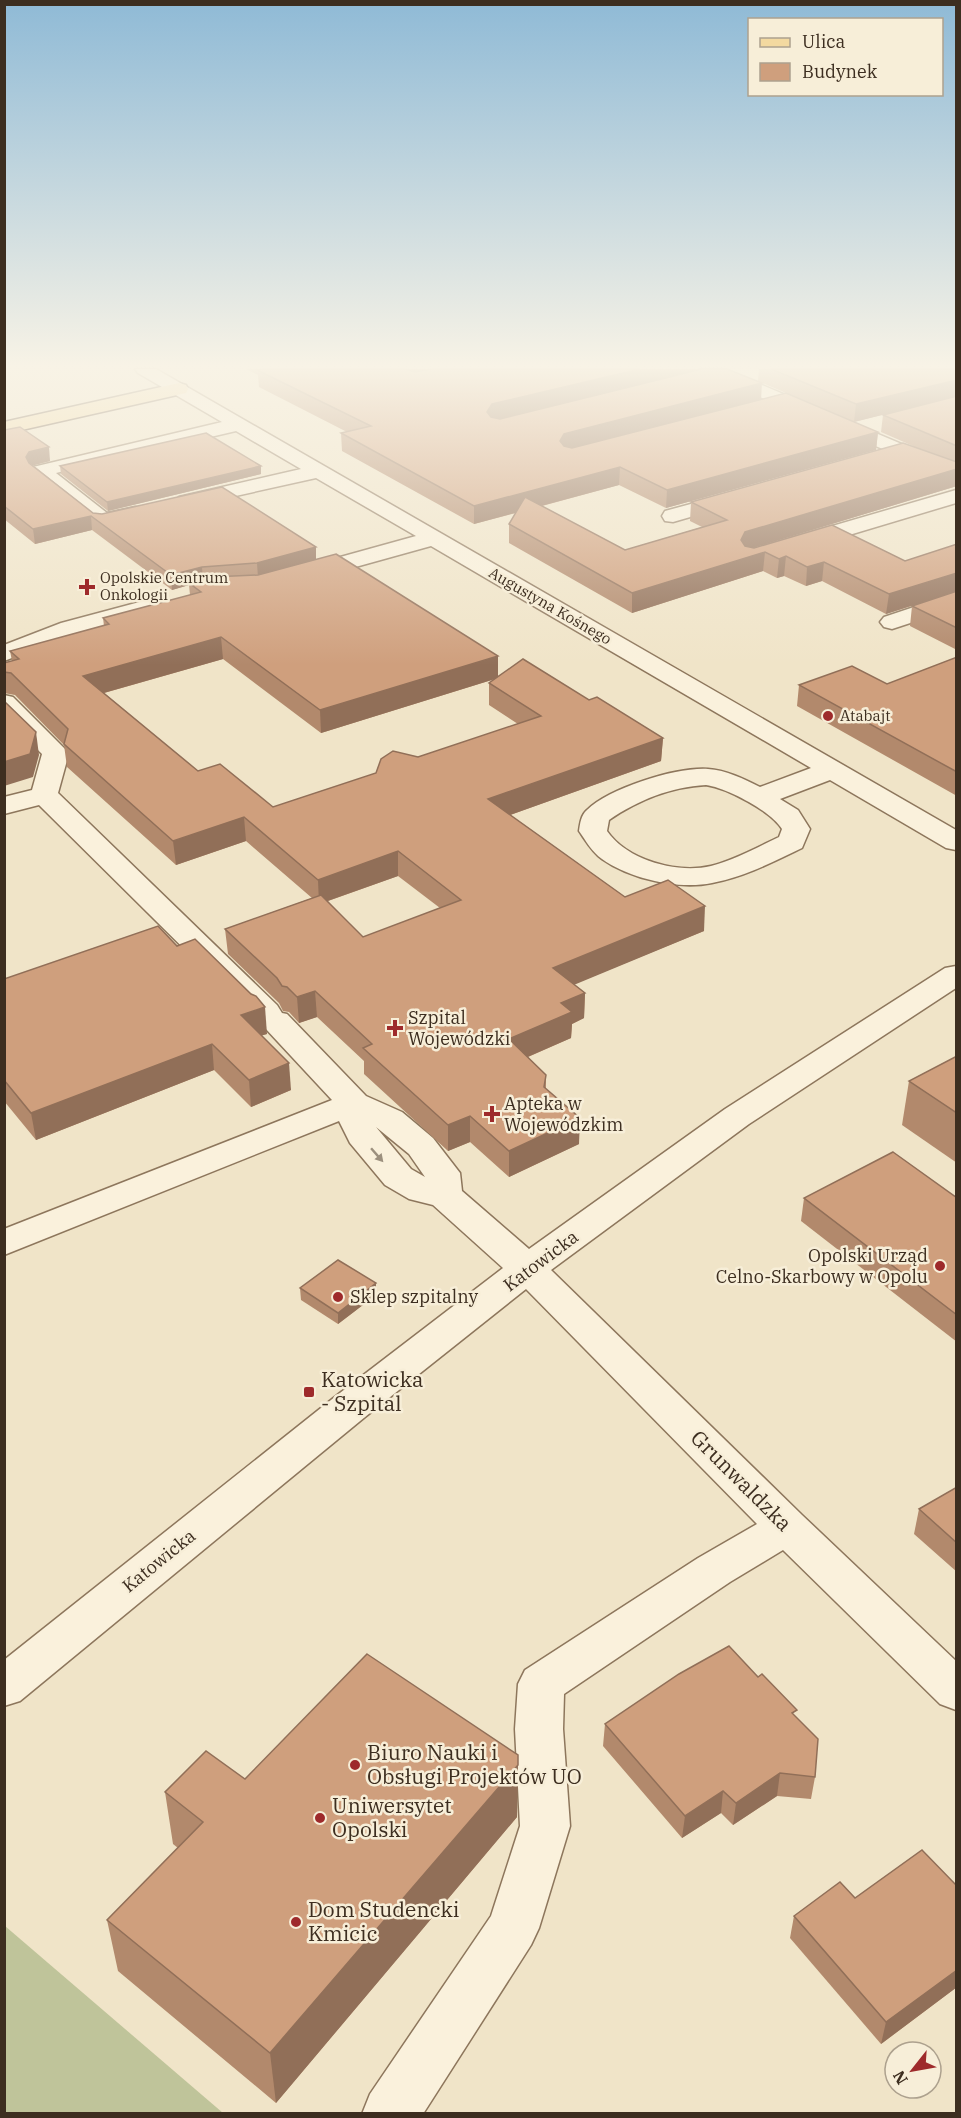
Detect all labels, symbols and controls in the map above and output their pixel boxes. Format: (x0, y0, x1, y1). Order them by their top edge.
legend (748, 18, 943, 96)
text: Ulica (802, 30, 846, 53)
text: Budynek (802, 60, 878, 83)
street label: Augustyna Kośnego (485, 563, 615, 648)
place label: Opolskie Centrum Onkologii (100, 568, 228, 604)
marker: Opolskie Centrum Onkologii (78, 578, 96, 596)
place label: Atabajt (840, 706, 891, 725)
marker: Atabajt (821, 709, 835, 723)
place label: Szpital Wojewódzki (408, 1006, 511, 1050)
marker: Szpital Wojewódzki (386, 1019, 404, 1037)
place label: Apteka w Wojewódzkim (504, 1092, 623, 1136)
marker: Apteka w Wojewódzkim (485, 1107, 499, 1121)
one-way arrow (370, 1147, 383, 1162)
street label: Katowicka (499, 1225, 583, 1296)
place label: Opolski Urząd Celno-Skarbowy w Opolu (716, 1244, 928, 1288)
marker: Opolski Urząd Celno-Skarbowy w Opolu (933, 1259, 947, 1273)
place label: Sklep szpitalny (350, 1285, 478, 1308)
marker: Sklep szpitalny (331, 1290, 345, 1304)
place label: Katowicka - Szpital (321, 1365, 423, 1417)
marker: Katowicka - Szpital (302, 1385, 316, 1399)
street label: Grunwaldzka (685, 1424, 798, 1537)
street label: Katowicka (117, 1524, 200, 1597)
place label: Biuro Nauki i Obsługi Projektów UO (367, 1738, 582, 1790)
marker: Biuro Nauki i Obsługi Projektów UO (348, 1758, 362, 1772)
place label: Uniwersytet Opolski (332, 1791, 452, 1843)
marker: Uniwersytet Opolski (313, 1811, 327, 1825)
place label: Dom Studencki Kmicic (308, 1895, 459, 1947)
marker: Dom Studencki Kmicic (289, 1915, 303, 1929)
north arrow (883, 2040, 943, 2100)
text: N (888, 2067, 912, 2088)

